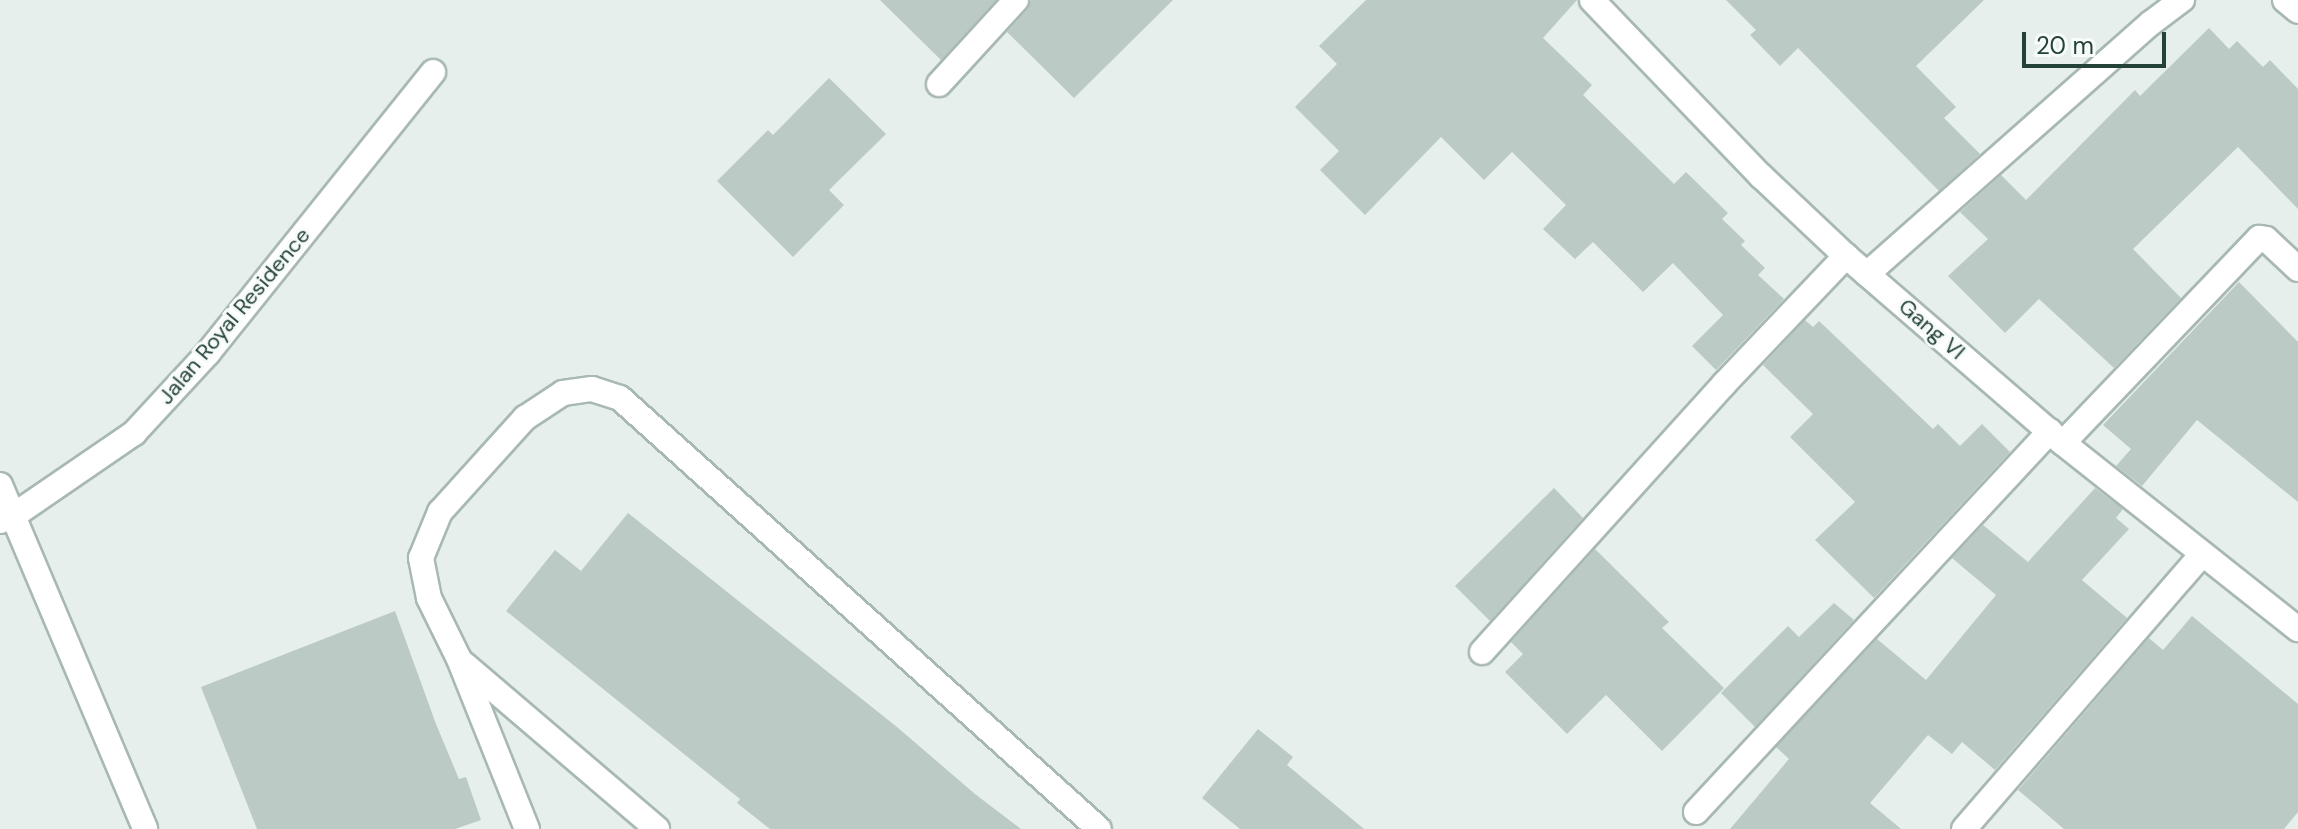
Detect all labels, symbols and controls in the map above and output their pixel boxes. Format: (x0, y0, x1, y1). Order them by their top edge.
scale bar (2026, 16, 2170, 66)
text: 20 m (2036, 30, 2094, 61)
street label: Jalan Royal Residence (152, 222, 316, 410)
street label: Gang VI (1893, 293, 1971, 365)

